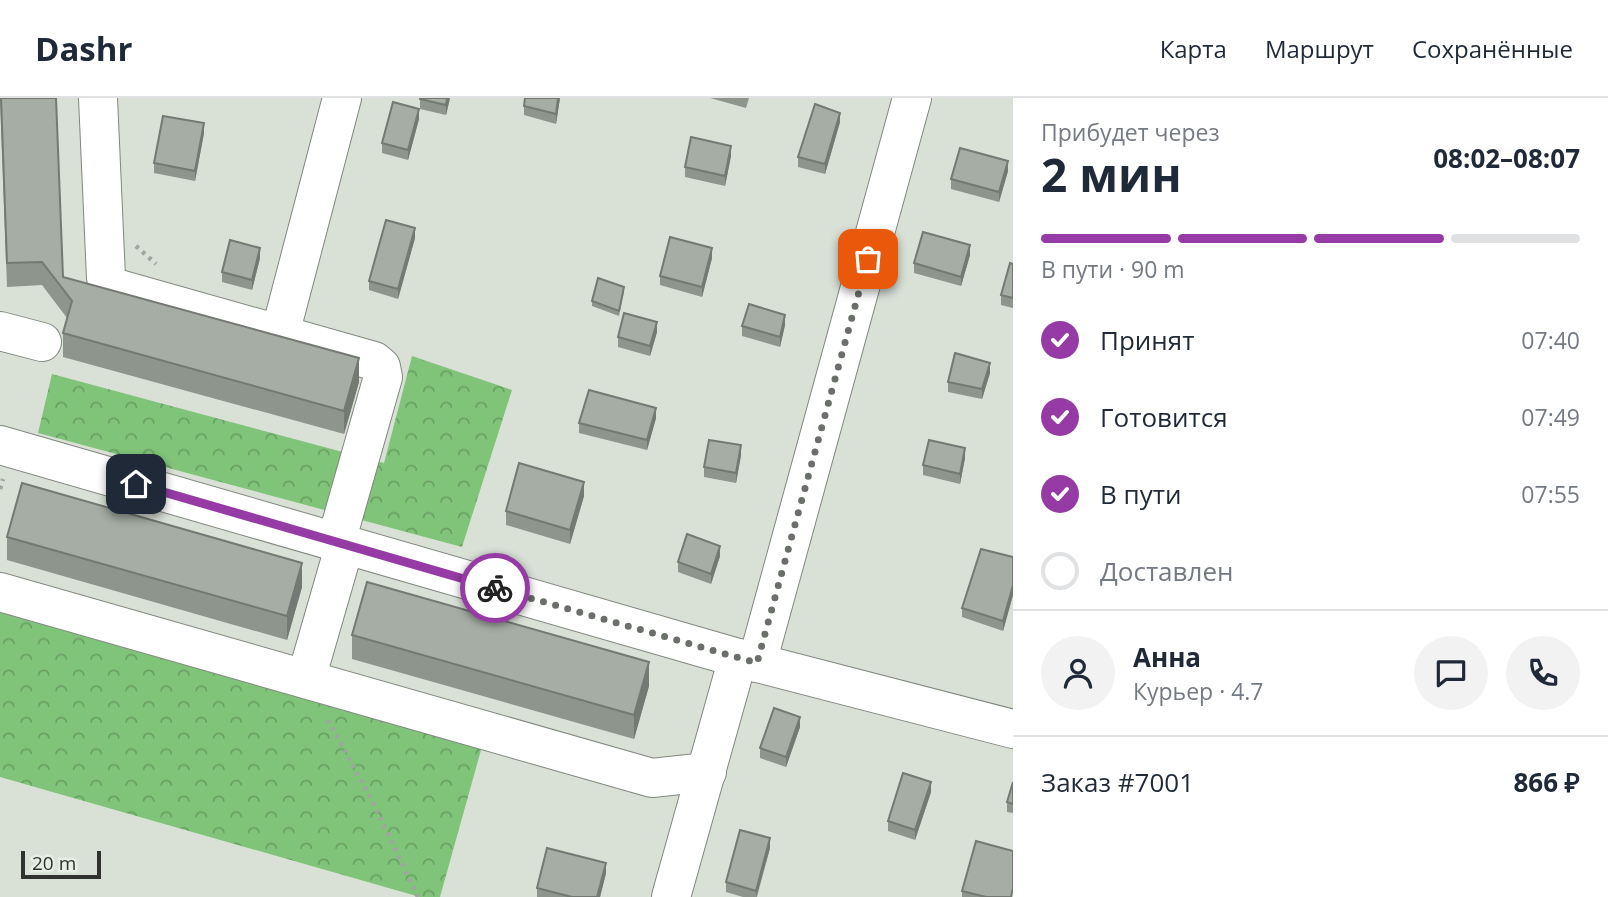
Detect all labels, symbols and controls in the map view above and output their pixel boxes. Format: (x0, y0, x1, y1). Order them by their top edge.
text: Dashr (35, 26, 132, 71)
text: Карта (1160, 32, 1227, 65)
text: Маршрут (1265, 32, 1374, 65)
text: Сохранённые (1412, 32, 1573, 65)
text: Прибудет через (1041, 116, 1220, 148)
text: 08:02–08:07 (1433, 140, 1580, 176)
text: 2 мин (1041, 143, 1182, 205)
pin (838, 229, 898, 289)
icon: bag (849, 240, 887, 278)
text: В пути · 90 m (1041, 253, 1185, 285)
icon: check (1041, 321, 1079, 359)
text: Принят (1100, 322, 1194, 358)
text: 07:40 (1521, 324, 1580, 356)
icon: check (1041, 398, 1079, 436)
text: Готовится (1100, 399, 1228, 435)
text: 07:49 (1521, 401, 1580, 433)
pin (106, 454, 166, 514)
icon: home (117, 465, 155, 503)
icon: check (1041, 475, 1079, 513)
text: В пути (1100, 476, 1181, 512)
text: 07:55 (1521, 478, 1580, 510)
courier (460, 553, 530, 623)
text: Доставлен (1100, 553, 1233, 589)
icon: bike (476, 569, 514, 607)
button: person (1041, 636, 1115, 710)
button: chat (1414, 636, 1488, 710)
button: phone (1506, 636, 1580, 710)
text: Анна (1133, 639, 1201, 675)
text: Курьер · 4.7 (1133, 675, 1264, 707)
text: Заказ #7001 (1041, 764, 1194, 800)
text: 866 ₽ (1514, 764, 1580, 800)
scale bar (21, 848, 102, 880)
text: 20 m (32, 850, 76, 876)

